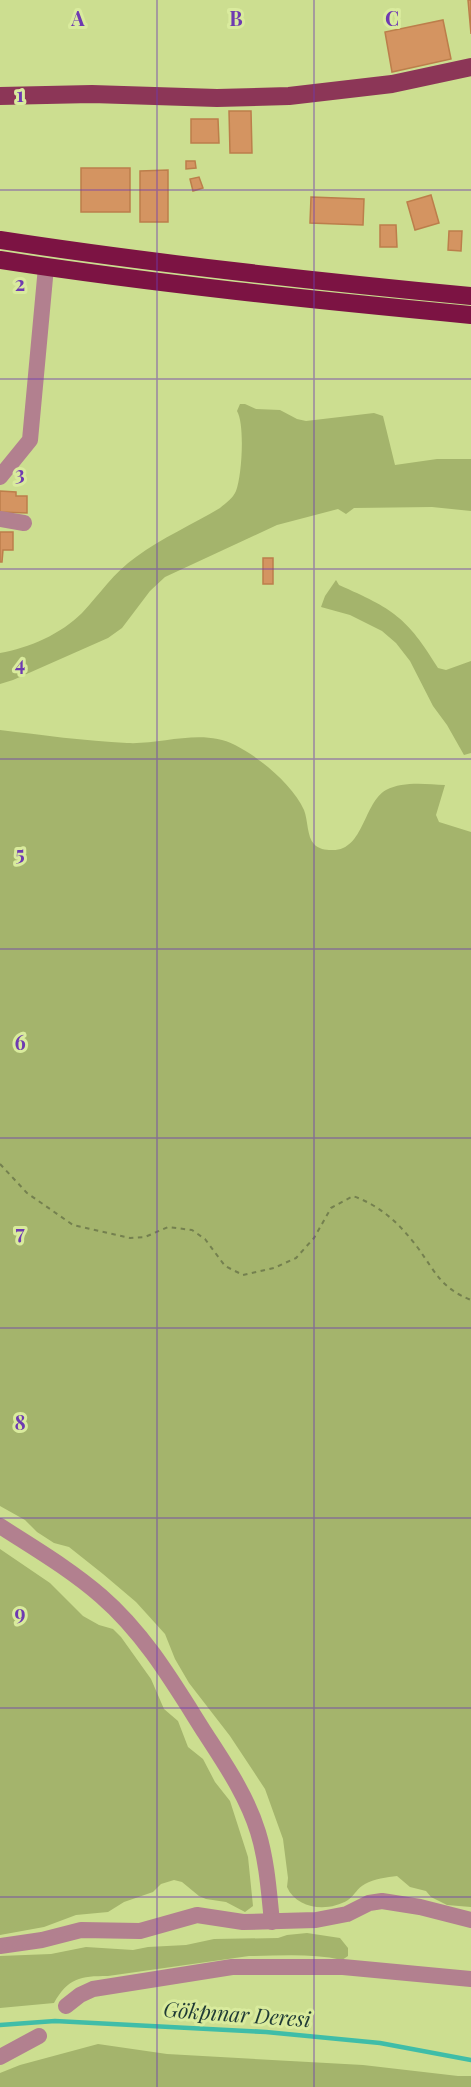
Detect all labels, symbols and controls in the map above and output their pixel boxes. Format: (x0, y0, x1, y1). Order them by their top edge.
text: A (70, 4, 85, 31)
text: B (229, 4, 243, 31)
text: C (385, 4, 399, 31)
text: 1 (16, 80, 24, 107)
text: 2 (15, 269, 25, 296)
text: 3 (15, 459, 25, 486)
text: 4 (15, 649, 25, 676)
text: 5 (15, 839, 25, 866)
text: 6 (14, 1028, 26, 1055)
text: 7 (15, 1218, 25, 1245)
text: 8 (14, 1408, 26, 1435)
text: 9 (14, 1598, 26, 1625)
water label: Gökpınar Deresi (163, 1994, 312, 2032)

